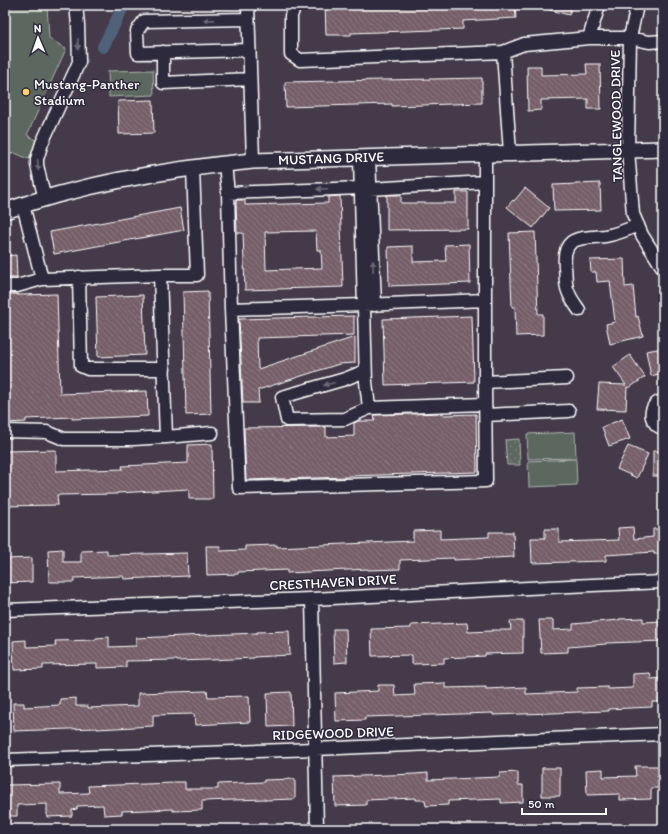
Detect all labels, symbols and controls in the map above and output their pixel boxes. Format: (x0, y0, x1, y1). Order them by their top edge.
one-way arrow (203, 16, 215, 23)
north arrow (18, 18, 58, 58)
text: N (34, 22, 42, 35)
one-way arrow (75, 38, 81, 51)
street label: TANGLEWOOD DRIVE (607, 49, 626, 182)
place label: Mustang-Panther Stadium (34, 76, 140, 109)
marker: Mustang-Panther Stadium (21, 87, 31, 97)
street label: MUSTANG DRIVE (278, 148, 385, 169)
one-way arrow (34, 159, 41, 171)
one-way arrow (315, 186, 328, 192)
one-way arrow (370, 259, 376, 272)
one-way arrow (322, 381, 335, 387)
street label: CRESTHAVEN DRIVE (269, 571, 397, 594)
street label: RIDGEWOOD DRIVE (272, 723, 394, 744)
scale bar (522, 790, 606, 816)
text: 50 m (528, 797, 554, 811)

